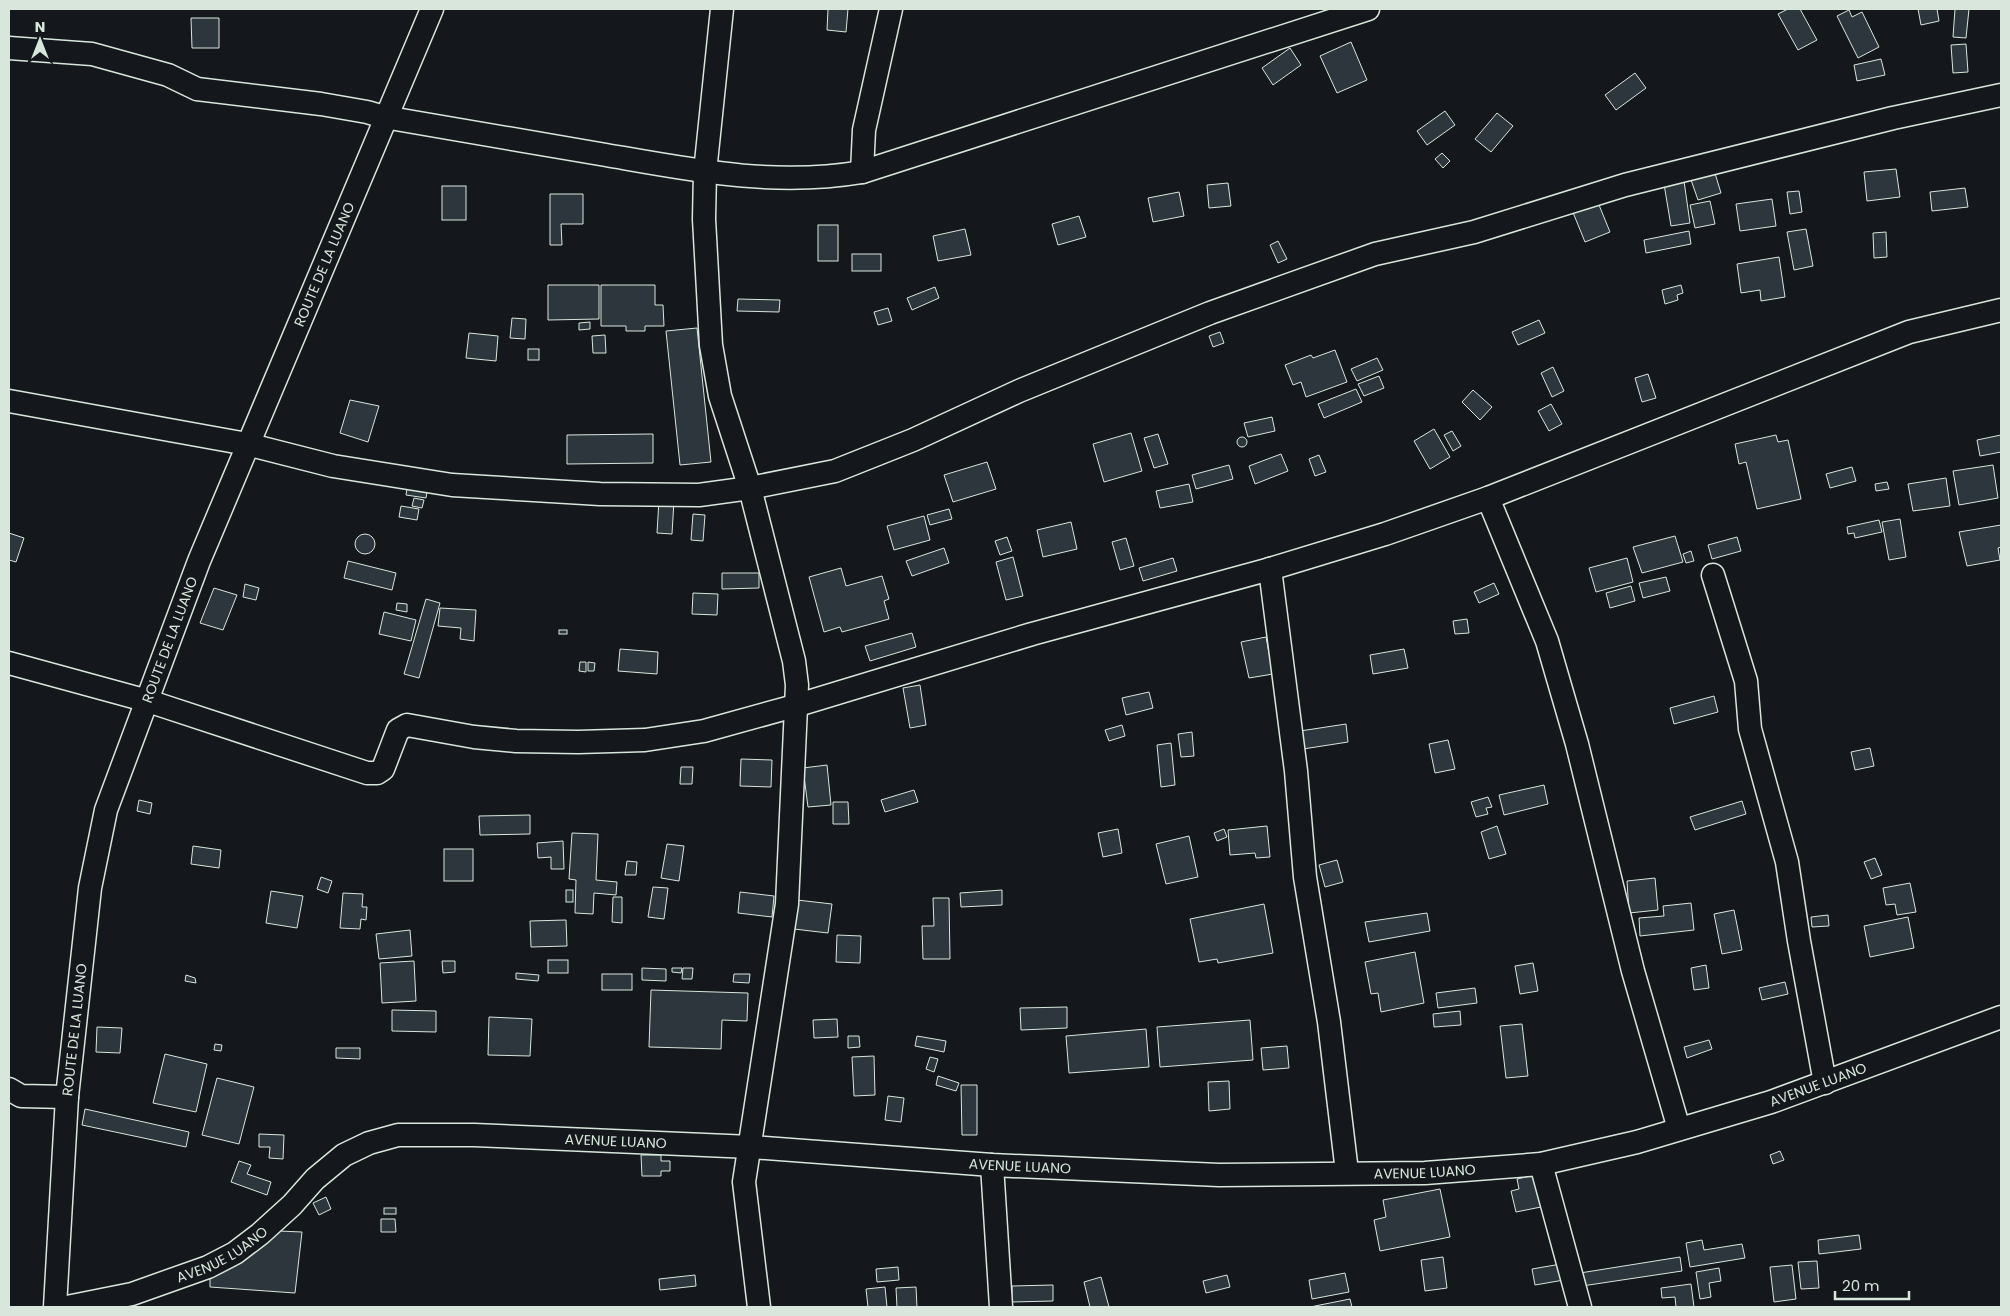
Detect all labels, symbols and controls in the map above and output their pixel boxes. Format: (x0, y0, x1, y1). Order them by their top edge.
north arrow (15, 15, 65, 65)
text: N (35, 17, 45, 37)
street label: ROUTE DE LA LUANO (289, 199, 359, 330)
street label: ROUTE DE LA LUANO (137, 574, 202, 706)
street label: ROUTE DE LA LUANO (57, 962, 92, 1097)
street label: AVENUE LUANO (1767, 1058, 1869, 1112)
street label: AVENUE LUANO (564, 1129, 667, 1153)
street label: AVENUE LUANO (968, 1153, 1071, 1178)
street label: AVENUE LUANO (1374, 1159, 1476, 1183)
street label: AVENUE LUANO (174, 1222, 272, 1287)
scale bar (1835, 1268, 1909, 1300)
text: 20 m (1842, 1275, 1880, 1296)

